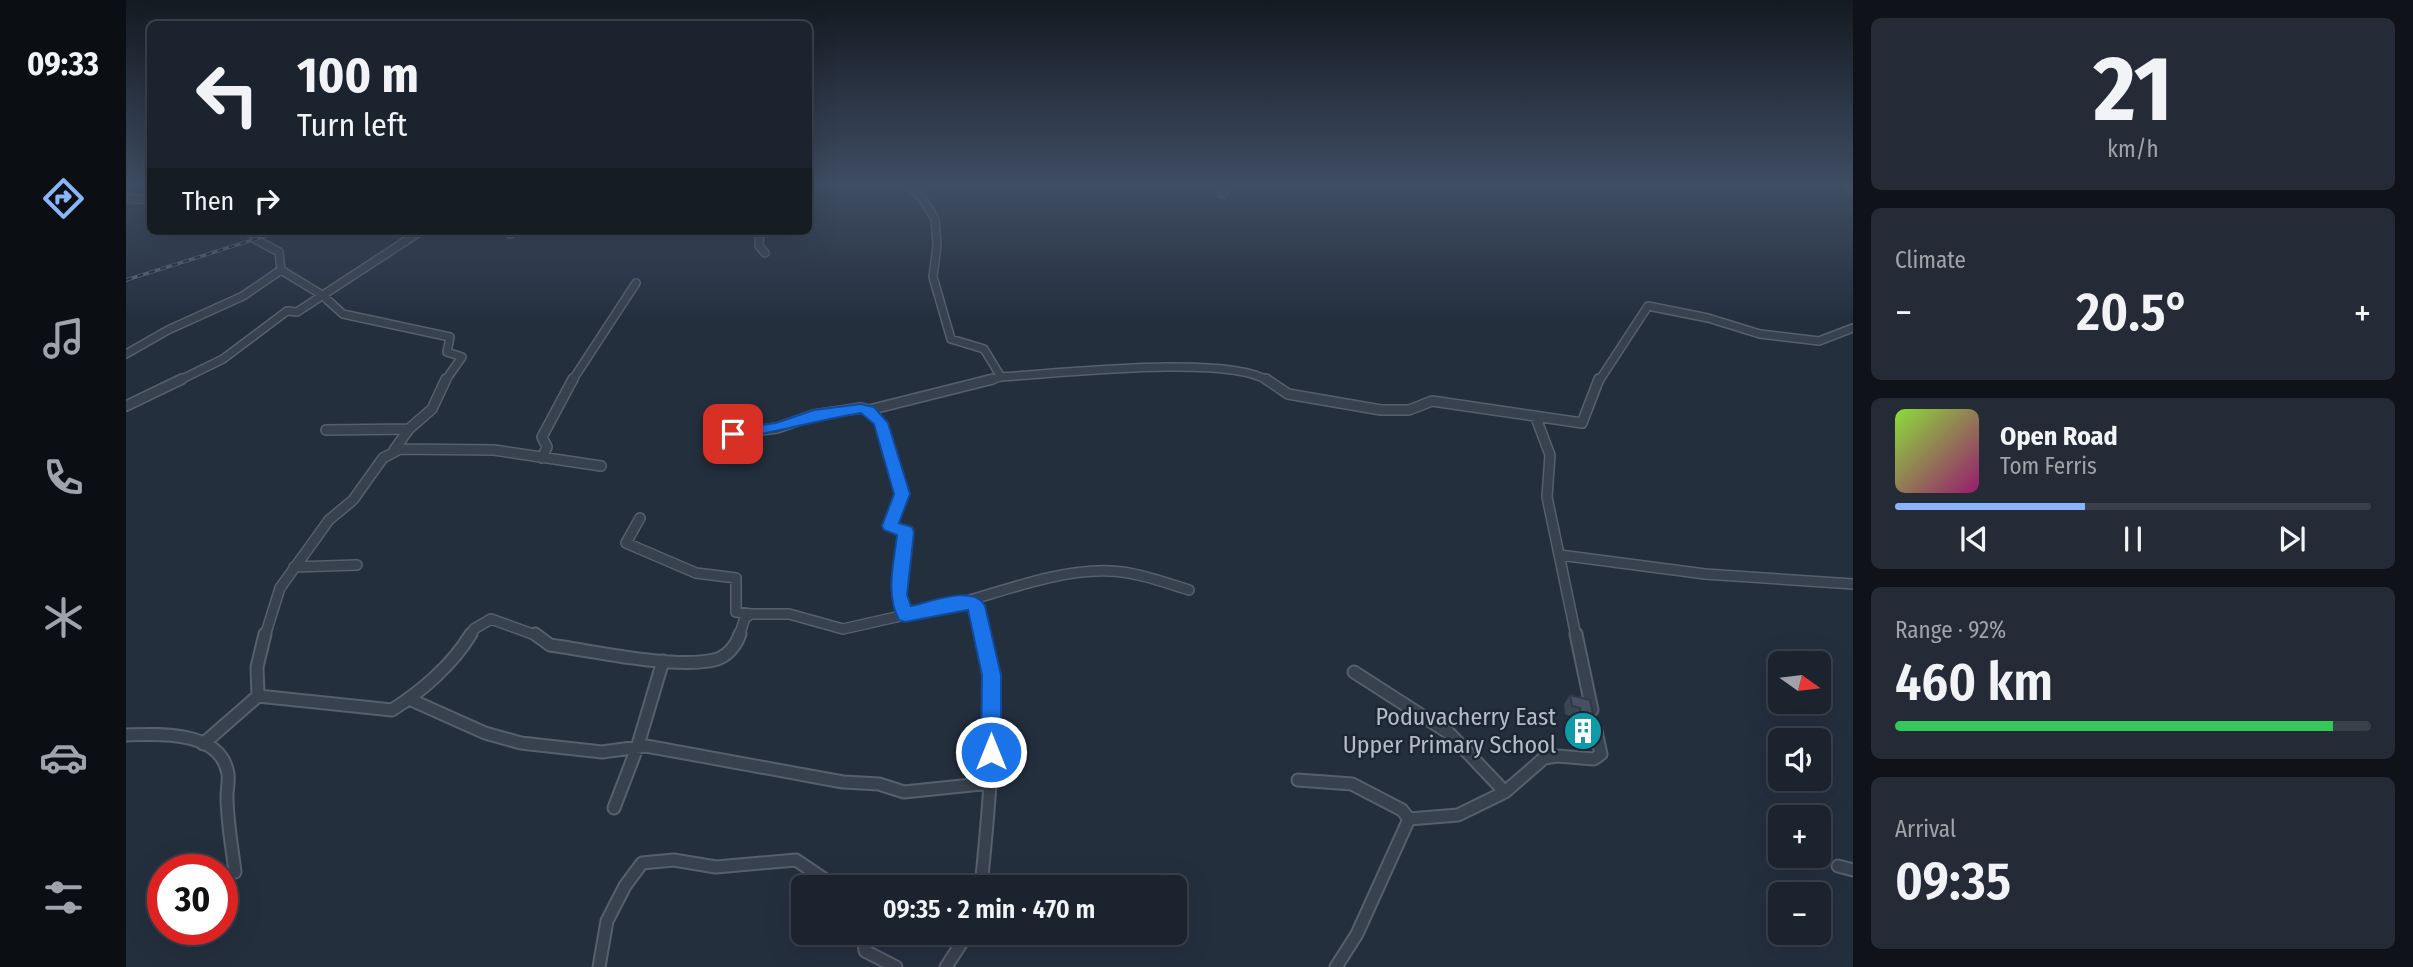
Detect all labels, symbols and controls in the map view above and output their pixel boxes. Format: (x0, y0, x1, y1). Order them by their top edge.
text: 21 (2093, 35, 2173, 144)
text: 09:33 (27, 45, 99, 83)
text: 100 m (297, 46, 419, 105)
icon: left (182, 49, 273, 140)
text: Turn left (297, 106, 407, 144)
text: km/h (2107, 135, 2159, 163)
icon: directions (39, 174, 88, 223)
icon: right (248, 182, 286, 220)
text: Then (182, 186, 234, 217)
text: Climate (1895, 246, 1966, 274)
text: 20.5° (2076, 281, 2190, 344)
text: − (1895, 290, 1912, 336)
text: + (2354, 290, 2371, 336)
icon: music (39, 314, 88, 363)
pin (703, 404, 763, 464)
icon: arrive (714, 415, 752, 453)
text: Open Road (2000, 421, 2118, 452)
text: Tom Ferris (2000, 452, 2097, 480)
icon: phone (39, 453, 88, 502)
icon: previous (1955, 520, 1993, 558)
icon: pause (2114, 520, 2152, 558)
icon: next (2273, 520, 2311, 558)
icon: climate (39, 593, 88, 642)
text: Range · 92% (1895, 616, 2006, 644)
north arrow (1768, 651, 1830, 714)
map controls (1768, 651, 1831, 945)
text: 460 km (1895, 651, 2053, 714)
place label: Poduvacherry East Upper Primary School (1343, 703, 1556, 759)
building icon: Poduvacherry East Upper Primary School (1562, 710, 1604, 752)
position arrow (954, 715, 1028, 789)
button: sound (1768, 728, 1831, 791)
icon: car (39, 733, 88, 782)
button: + (1768, 805, 1831, 868)
text: Arrival (1895, 815, 1956, 843)
text: 09:35 (1895, 850, 2011, 913)
speed limit sign: 30 (147, 854, 238, 945)
icon: filters (39, 873, 88, 922)
button: − (1768, 882, 1831, 945)
text: 09:35 · 2 min · 470 m (883, 894, 1095, 925)

